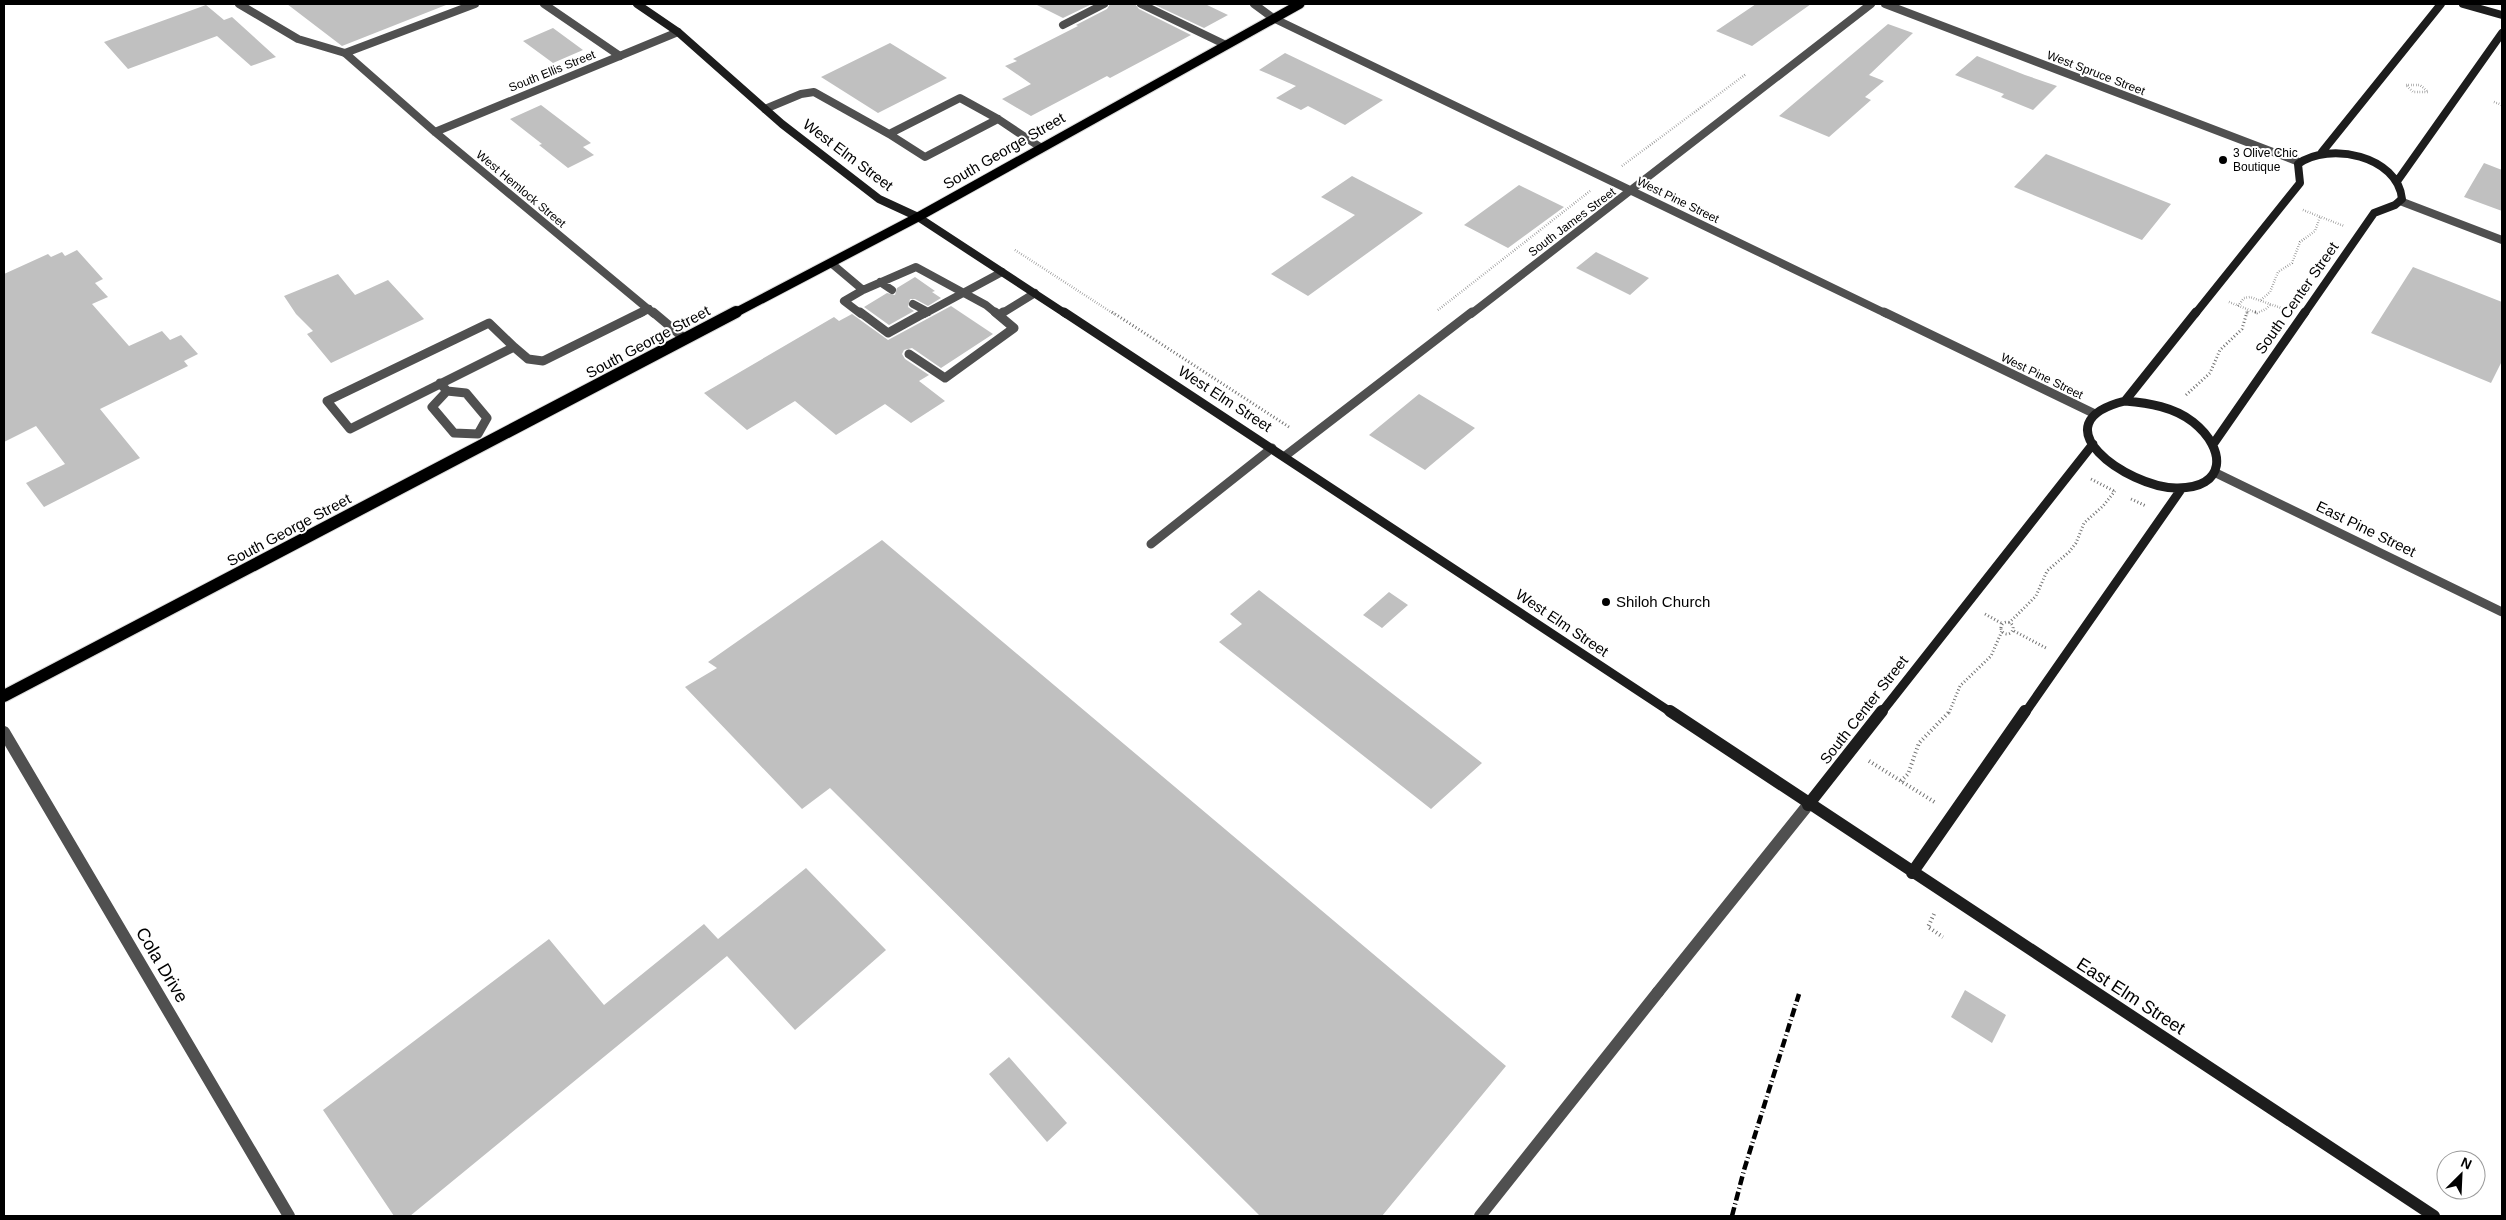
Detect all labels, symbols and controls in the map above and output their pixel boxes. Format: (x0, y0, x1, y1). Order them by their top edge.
street label: South Ellis Street (507, 47, 598, 95)
street label: West Spruce Street (2045, 48, 2148, 98)
street label: South George Street (940, 108, 1068, 192)
street label: West Elm Street (800, 115, 897, 194)
place label: 3 Olive Chic Boutique (2233, 146, 2298, 174)
street label: West Hemlock Street (473, 147, 569, 231)
marker: 3 Olive Chic Boutique (2217, 154, 2229, 166)
street label: West Pine Street (1635, 174, 1722, 226)
street label: South James Street (1526, 184, 1619, 259)
street label: South Center Street (2252, 238, 2342, 357)
street label: South George Street (583, 301, 713, 381)
street label: West Pine Street (1999, 350, 2086, 402)
street label: West Elm Street (1175, 362, 1276, 436)
street label: South George Street (224, 489, 354, 569)
street label: East Pine Street (2314, 497, 2419, 560)
street label: West Elm Street (1513, 585, 1613, 660)
place label: Shiloh Church (1616, 593, 1710, 610)
marker: Shiloh Church (1600, 596, 1612, 608)
street label: South Center Street (1816, 652, 1912, 767)
street label: Cola Drive (132, 924, 192, 1006)
street label: East Elm Street (2073, 954, 2189, 1038)
north arrow (2436, 1150, 2486, 1200)
text: N (2458, 1154, 2474, 1172)

